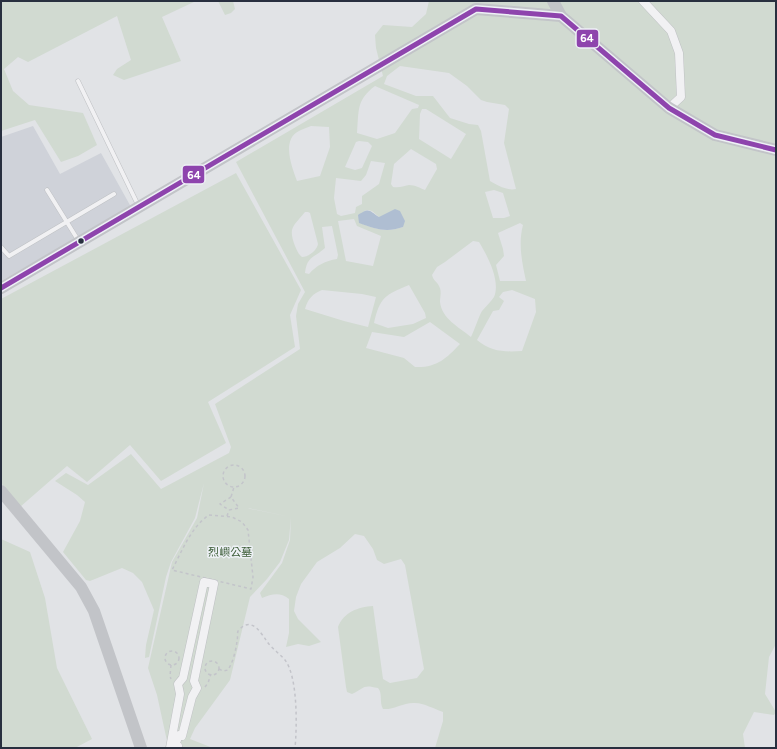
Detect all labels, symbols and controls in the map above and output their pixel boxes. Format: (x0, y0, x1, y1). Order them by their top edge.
line badge: 64 (576, 29, 599, 48)
text: 64 (580, 32, 594, 45)
line badge: 64 (182, 165, 205, 184)
text: 64 (187, 169, 201, 182)
unlabelled marker (76, 236, 86, 246)
park label: 烈嶼公墓 (208, 546, 252, 559)

